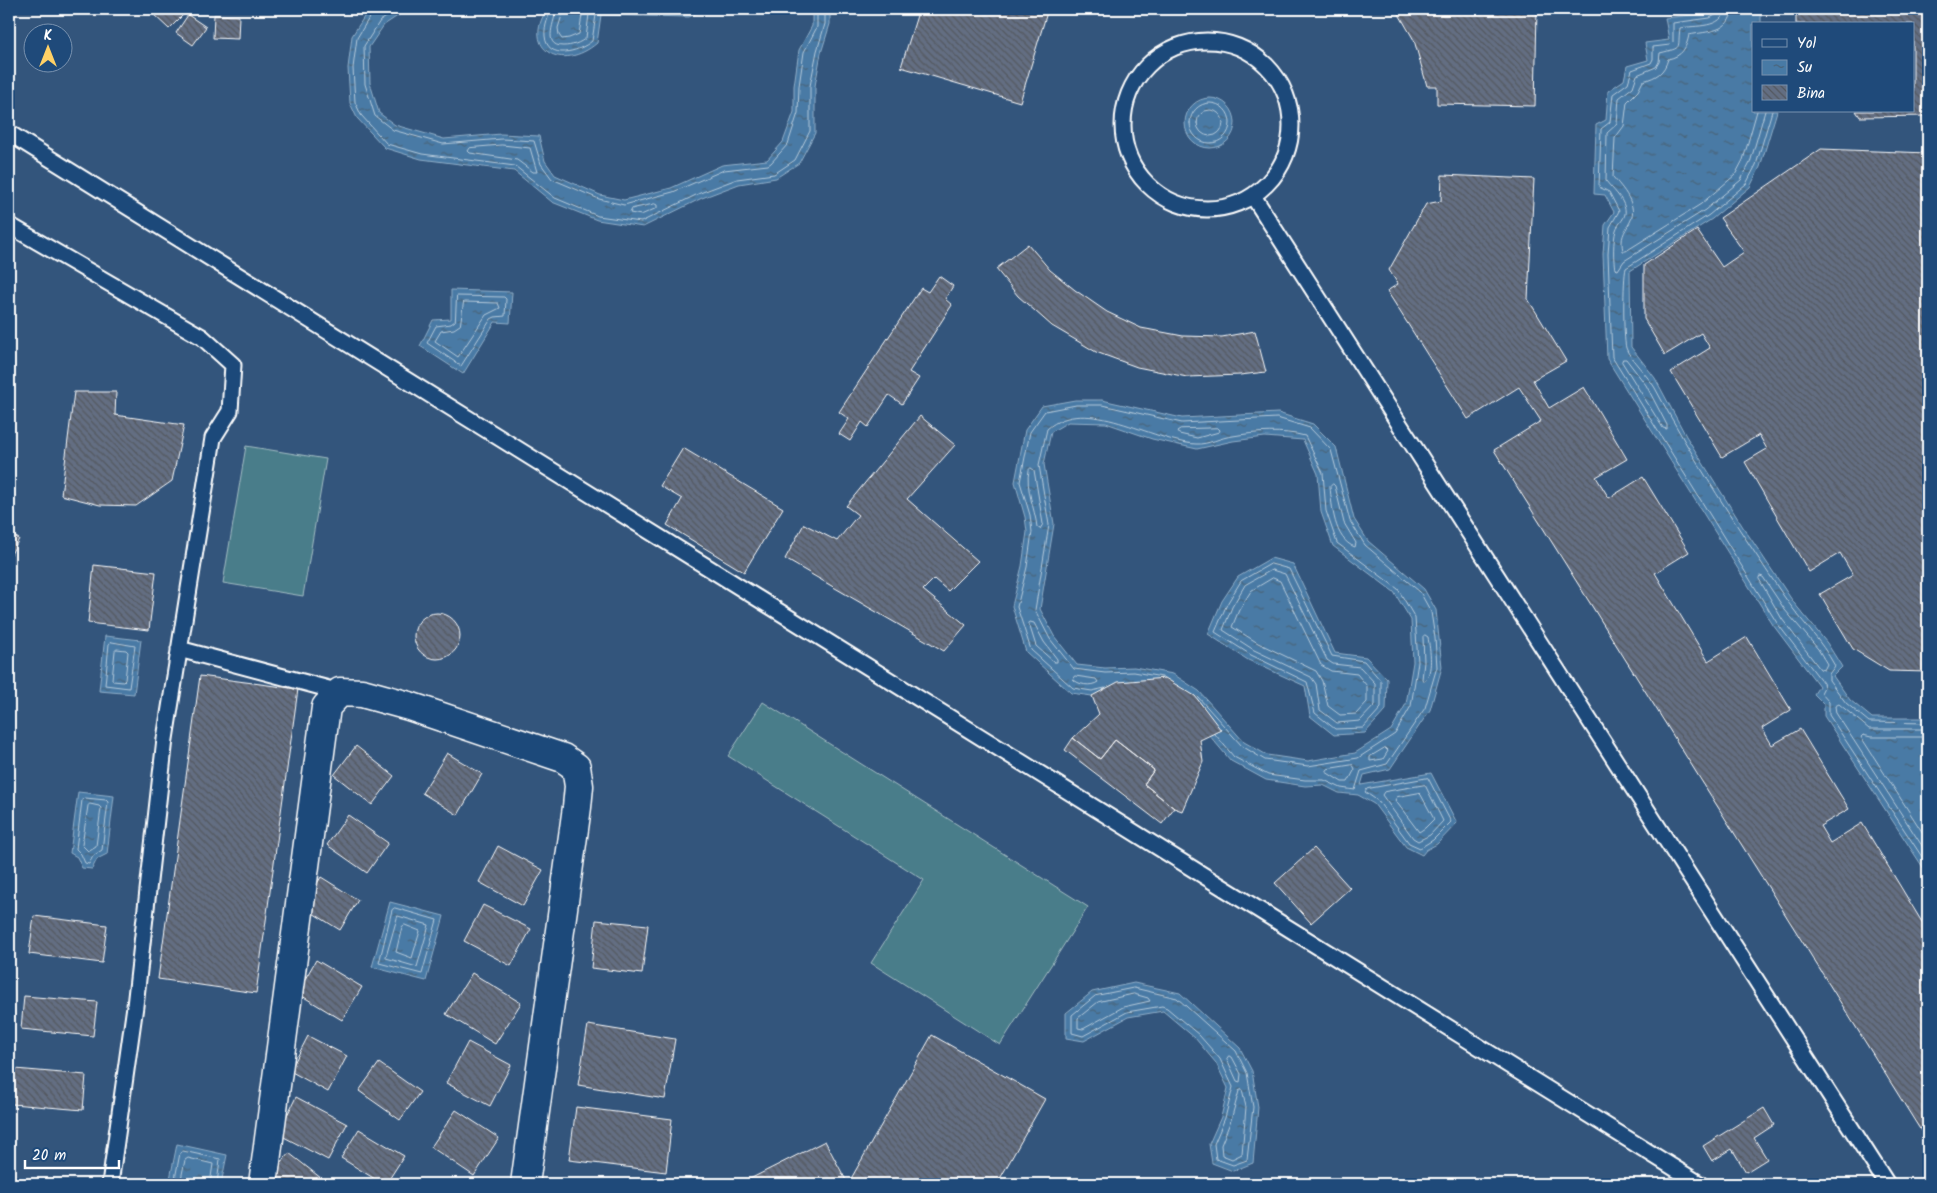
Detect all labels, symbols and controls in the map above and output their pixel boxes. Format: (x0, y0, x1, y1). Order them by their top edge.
north arrow (22, 22, 72, 72)
legend (1752, 22, 1914, 112)
text: K (44, 25, 53, 47)
text: Yol (1797, 32, 1816, 56)
text: Su (1797, 56, 1812, 80)
text: Bina (1797, 82, 1825, 106)
scale bar (25, 1138, 119, 1170)
text: 20 m (32, 1144, 66, 1168)

